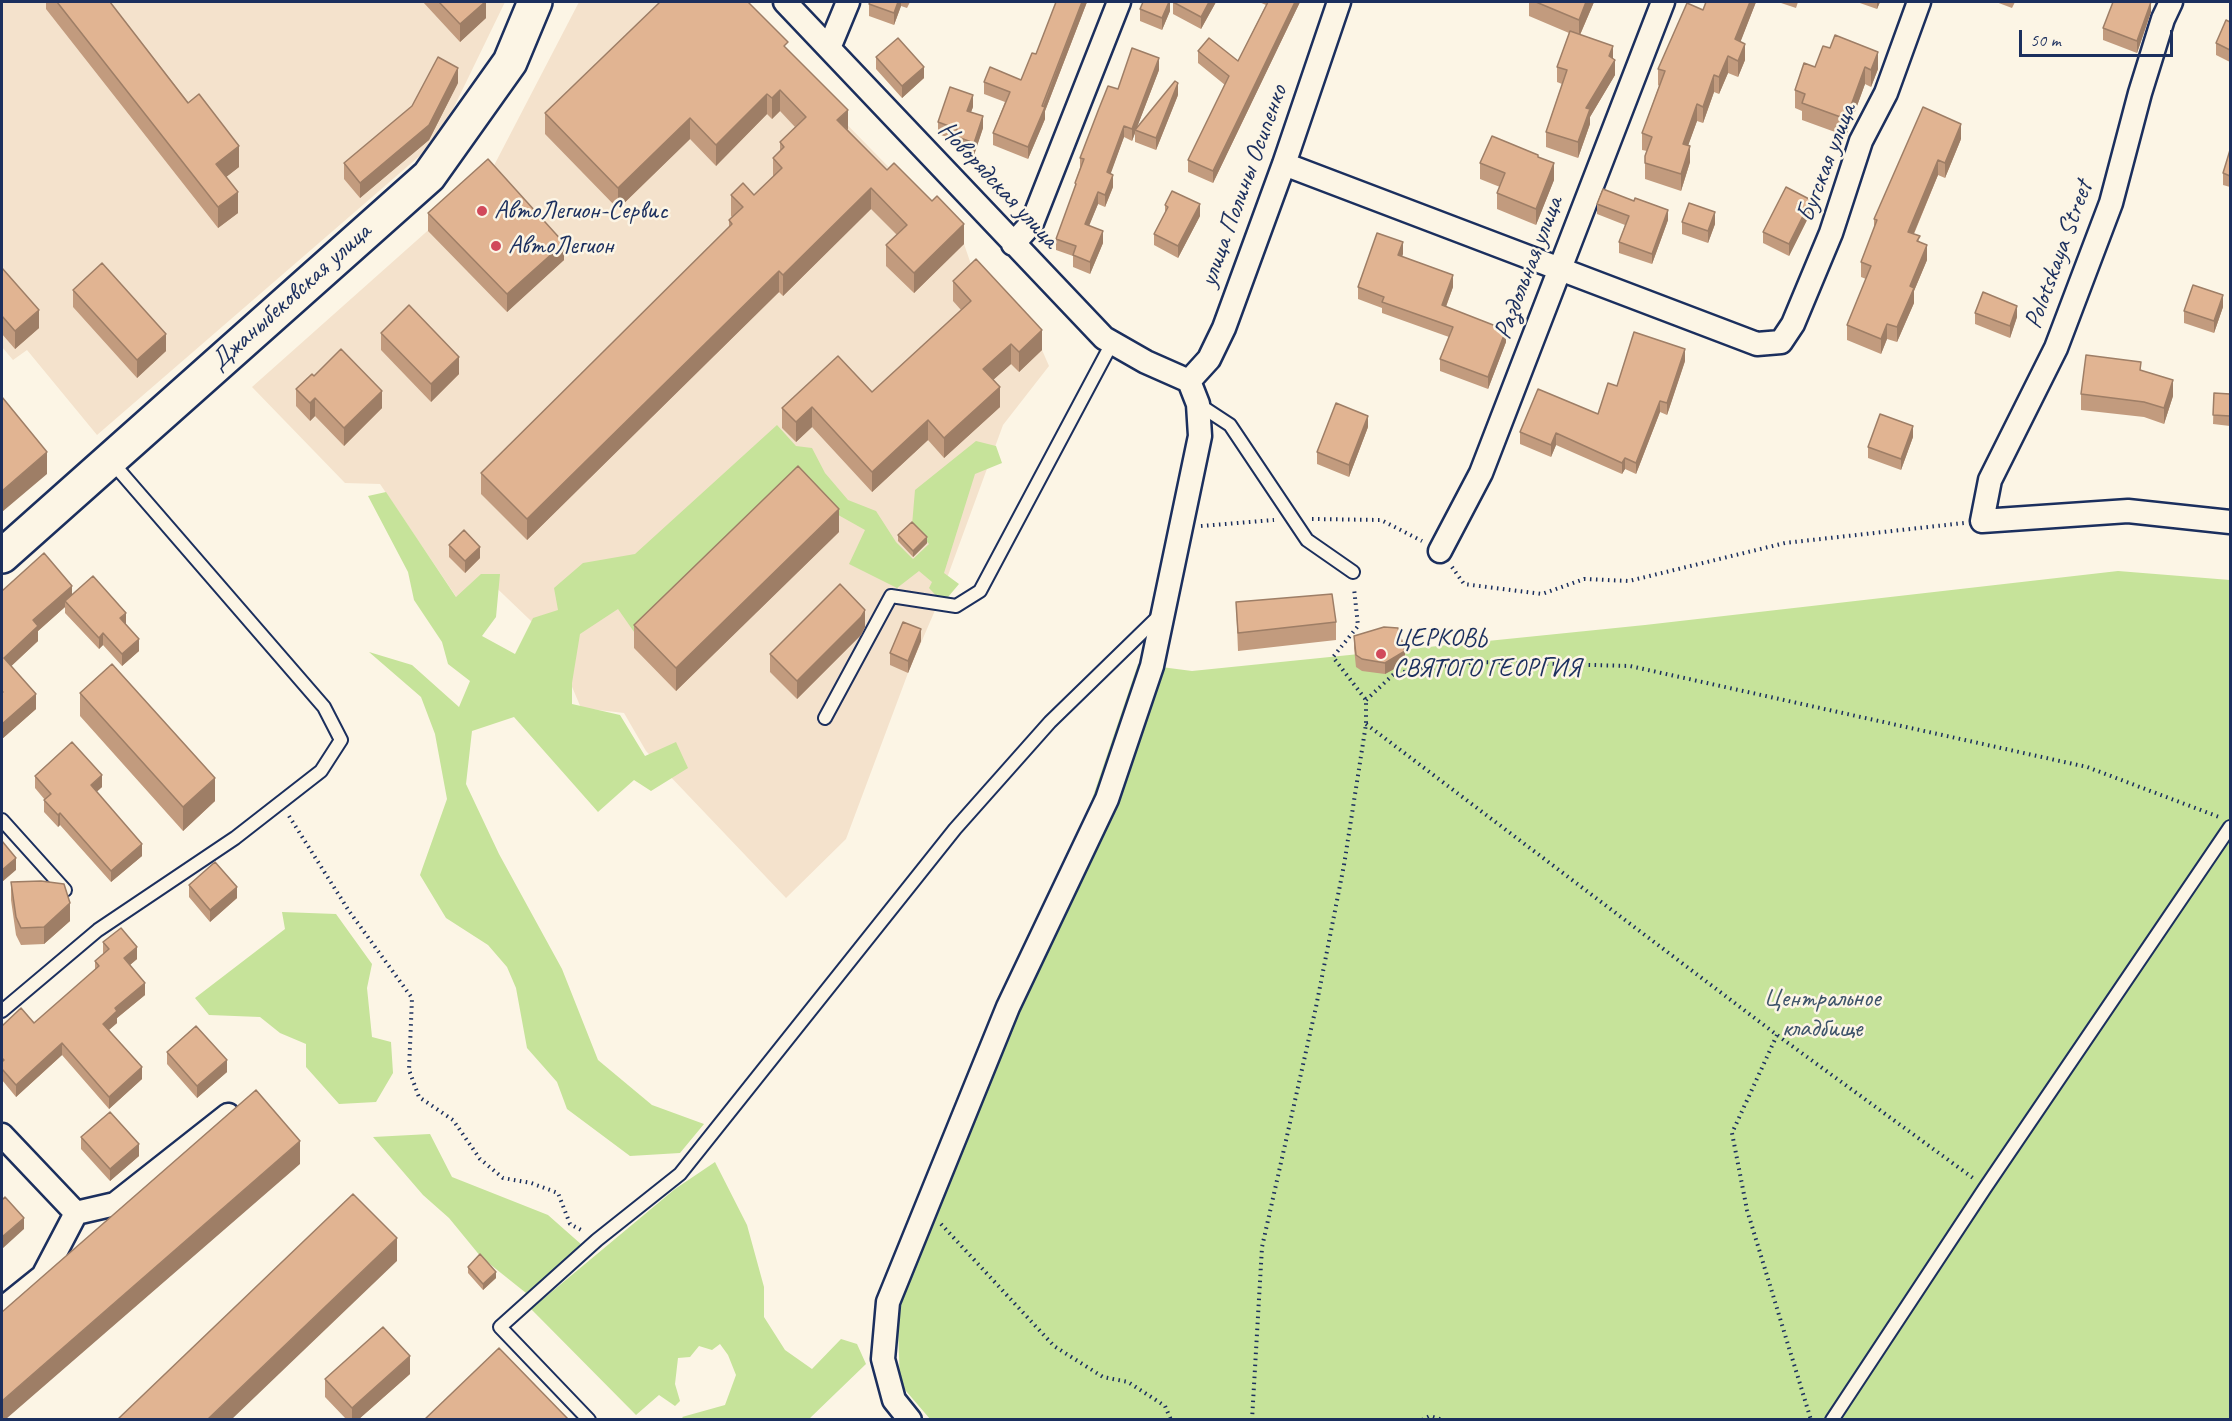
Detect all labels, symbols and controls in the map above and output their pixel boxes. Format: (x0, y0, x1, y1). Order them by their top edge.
scale bar (2022, 18, 2176, 56)
text: 50 m (2030, 29, 2061, 51)
street label: улица Полины Осипенко (1193, 81, 1295, 291)
street label: Бугская улица (1790, 100, 1864, 226)
street label: Новорядская улица (931, 115, 1065, 255)
street label: Polotskaya Street (2018, 177, 2100, 333)
street label: Раздольная улица (1488, 192, 1570, 344)
place label: АвтоЛегион-Сервис (494, 195, 668, 227)
marker: АвтоЛегион-Сервис (475, 204, 489, 218)
street label: Джаныбековская улица (204, 217, 378, 377)
place label: АвтоЛегион (508, 230, 614, 262)
marker: АвтоЛегион (489, 239, 503, 253)
place label: ЦЕРКОВЬ СВЯТОГО ГЕОРГИЯ (1393, 623, 1580, 684)
marker: ЦЕРКОВЬ СВЯТОГО ГЕОРГИЯ (1374, 647, 1388, 661)
park label: Центральное кладбище (1764, 983, 1880, 1044)

